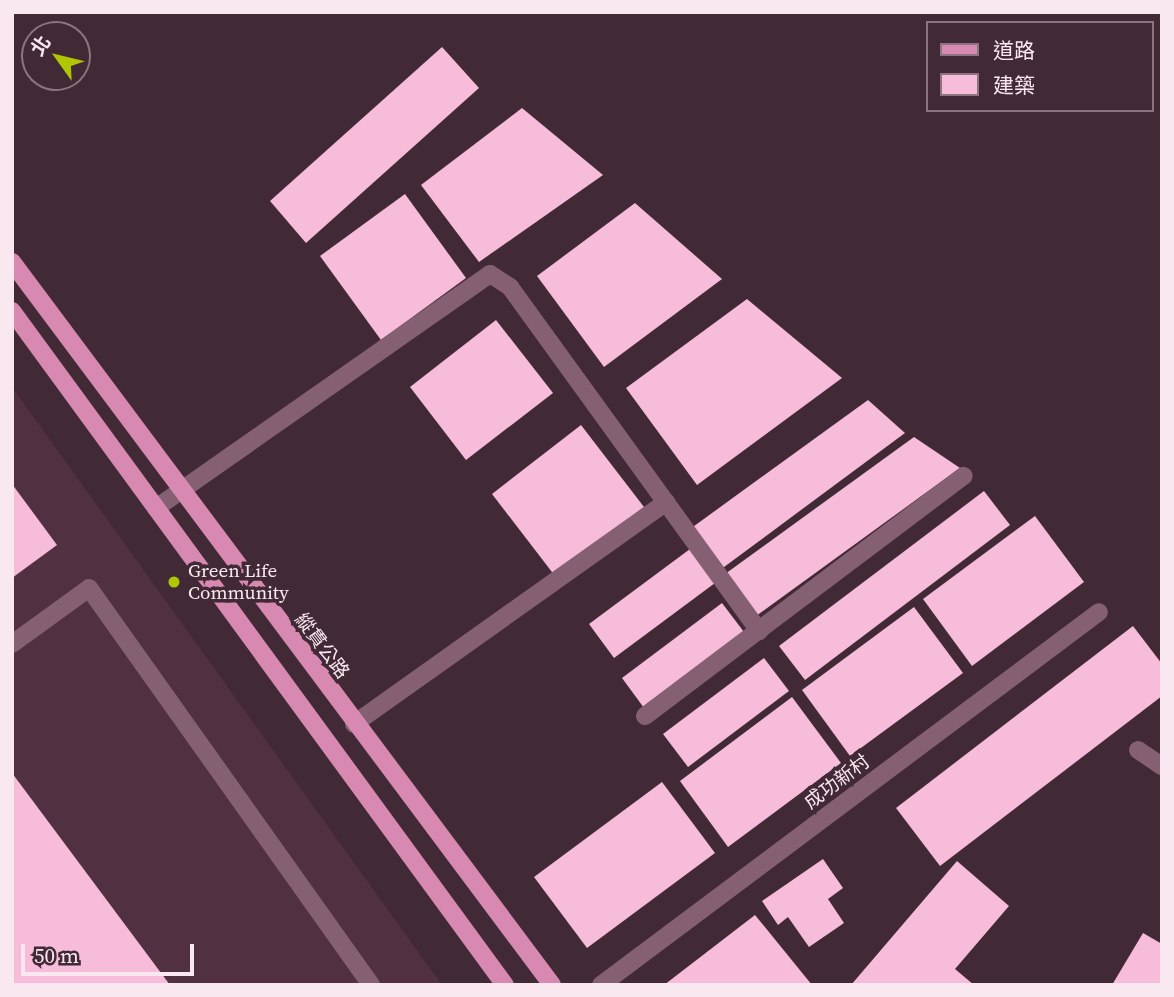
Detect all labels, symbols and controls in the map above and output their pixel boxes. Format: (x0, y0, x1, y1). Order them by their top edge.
north arrow (21, 21, 91, 91)
legend (926, 21, 1153, 112)
text: 北 (24, 30, 56, 61)
text: 道路 (993, 36, 1035, 65)
text: 建築 (993, 71, 1035, 100)
place label: Green Life Community (188, 560, 289, 604)
marker: Green Life Community (166, 574, 182, 590)
street label: 縱貫公路 (290, 609, 354, 683)
street label: 成功新村 (800, 750, 874, 814)
scale bar (24, 930, 198, 974)
text: 50 m (34, 941, 79, 970)

